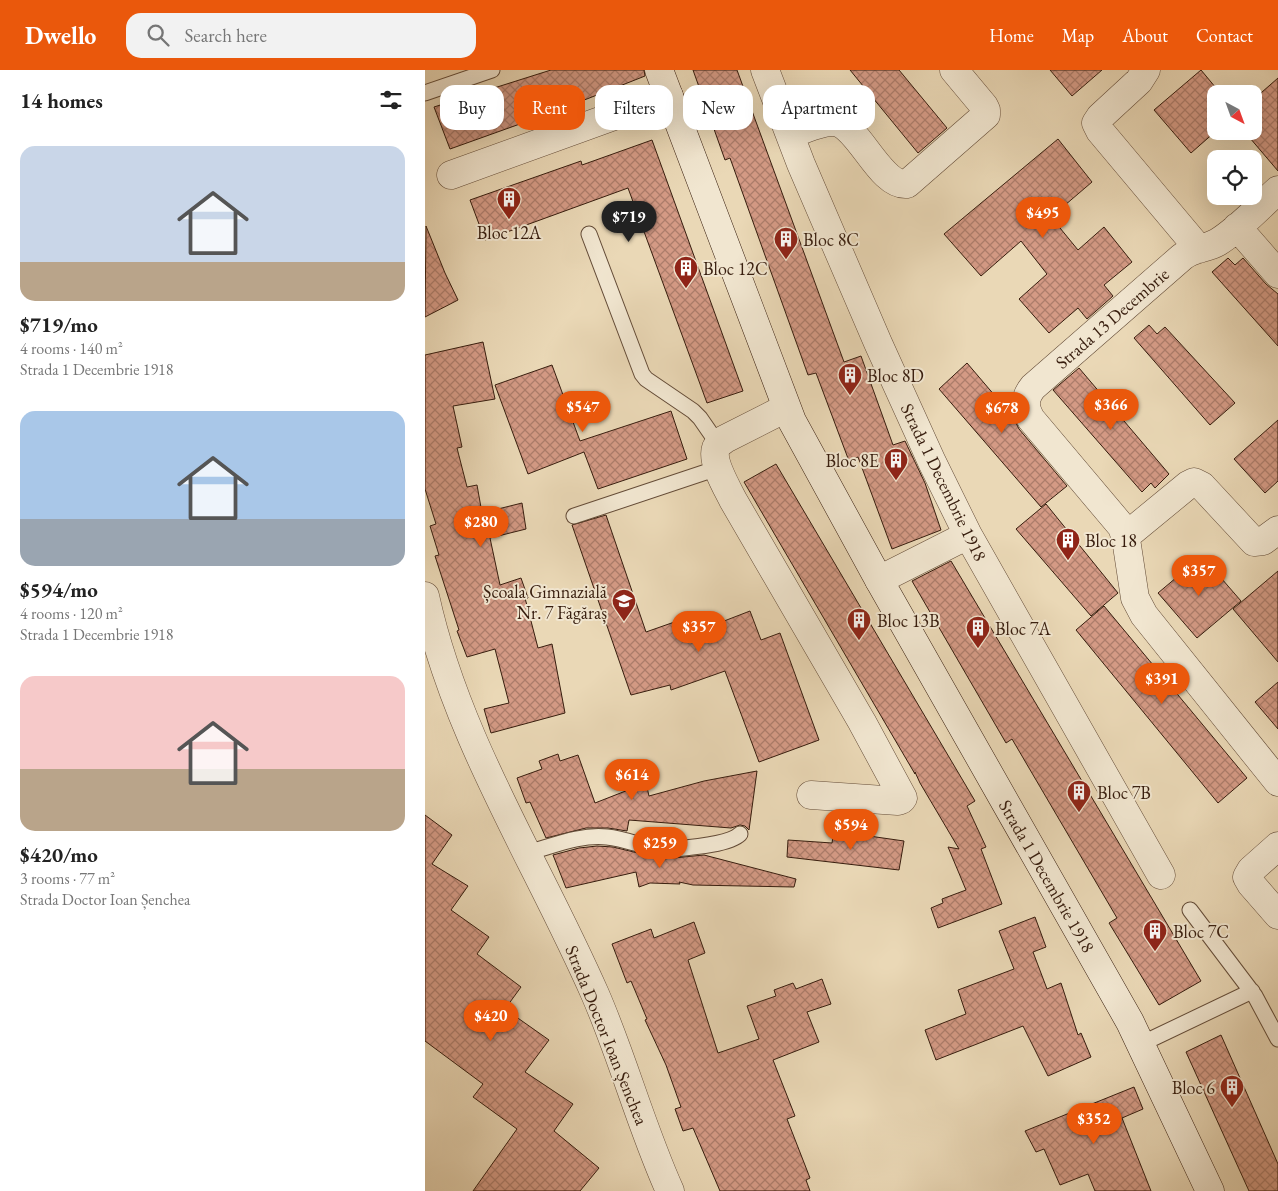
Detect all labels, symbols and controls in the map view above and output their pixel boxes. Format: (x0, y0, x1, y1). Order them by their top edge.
search box (126, 13, 476, 58)
text: Dwello (25, 20, 96, 51)
icon: search (144, 21, 172, 49)
text: Search here (184, 23, 267, 48)
text: Home (989, 24, 1034, 47)
text: Map (1062, 24, 1094, 47)
text: About (1122, 24, 1168, 47)
text: Contact (1196, 24, 1253, 47)
chip: Buy (440, 85, 504, 130)
chip: Rent (514, 85, 585, 130)
chip: Filters (595, 85, 673, 130)
chip: New (683, 85, 753, 130)
chip: Apartment (763, 85, 875, 130)
north arrow (1207, 85, 1263, 140)
map controls (1207, 85, 1262, 205)
icon: filters (377, 86, 405, 114)
text: 14 homes (20, 87, 103, 114)
button: locate (1207, 150, 1262, 205)
icon: home (168, 178, 258, 268)
building icon: Bloc 12A (496, 186, 522, 220)
pin: $495 (1013, 196, 1073, 239)
pin: $719 (599, 200, 659, 243)
text: $495 (1027, 202, 1059, 223)
text: $719 (613, 206, 645, 227)
place label: Bloc 12A (477, 221, 542, 244)
building icon: Bloc 8C (773, 226, 799, 260)
place label: Bloc 8C (803, 228, 859, 251)
building icon: Bloc 12C (673, 255, 699, 289)
place label: Bloc 12C (703, 257, 768, 280)
street label: Strada 13 Decembrie (1050, 262, 1174, 374)
text: $719/mo (20, 311, 98, 338)
text: 4 rooms · 140 m² (20, 338, 123, 359)
text: Strada 1 Decembrie 1918 (20, 359, 173, 380)
building icon: Bloc 8D (837, 362, 863, 396)
place label: Bloc 8D (867, 364, 924, 387)
pin: $366 (1081, 388, 1141, 431)
pin: $547 (553, 390, 613, 433)
pin: $678 (972, 392, 1032, 434)
text: $366 (1095, 394, 1127, 415)
text: $547 (567, 396, 599, 417)
text: $678 (986, 397, 1018, 418)
street label: Strada 1 Decembrie 1918 (896, 399, 992, 565)
icon: home (168, 443, 258, 533)
building icon: Bloc 8E (883, 447, 909, 481)
place label: Bloc 8E (825, 449, 879, 472)
pin: $280 (451, 506, 511, 548)
text: $280 (465, 511, 497, 532)
building icon: Bloc 18 (1055, 527, 1081, 561)
place label: Bloc 18 (1085, 529, 1137, 552)
pin: $357 (1169, 554, 1229, 597)
text: $357 (1183, 560, 1215, 581)
text: $594/mo (20, 576, 98, 603)
place label: Școala Gimnazială Nr. 7 Făgăraș (483, 580, 608, 624)
school or university icon: Școala Gimnazială Nr. 7 Făgăraș (611, 588, 637, 622)
text: 4 rooms · 120 m² (20, 603, 123, 624)
building icon: Bloc 13B (846, 607, 872, 641)
place label: Bloc 13B (877, 609, 940, 632)
pin: $357 (669, 610, 729, 653)
building icon: Bloc 7A (965, 615, 991, 649)
text: $357 (683, 616, 715, 637)
place label: Bloc 7A (995, 617, 1051, 640)
text: Strada 1 Decembrie 1918 (20, 624, 173, 645)
pin: $391 (1132, 662, 1192, 705)
text: $391 (1146, 668, 1178, 689)
icon: home (168, 708, 258, 798)
pin: $614 (602, 758, 662, 801)
text: $614 (616, 764, 648, 785)
building icon: Bloc 7B (1066, 779, 1092, 813)
place label: Bloc 7B (1097, 781, 1151, 804)
street label: Strada 1 Decembrie 1918 (994, 796, 1100, 956)
pin: $594 (821, 808, 881, 851)
text: $594 (835, 814, 867, 835)
pin: $259 (630, 826, 690, 869)
text: $259 (644, 832, 676, 853)
text: $420/mo (20, 841, 98, 868)
text: 3 rooms · 77 m² (20, 868, 115, 889)
text: Strada Doctor Ioan Șenchea (20, 889, 190, 910)
building icon: Bloc 7C (1142, 918, 1168, 952)
place label: Bloc 7C (1173, 920, 1229, 943)
street label: Strada Doctor Ioan Șenchea (560, 942, 654, 1129)
pin: $420 (461, 1000, 521, 1042)
text: $420 (475, 1005, 507, 1026)
building icon: Bloc 6 (1219, 1074, 1245, 1108)
place label: Bloc 6 (1172, 1076, 1215, 1099)
pin: $352 (1064, 1102, 1124, 1145)
text: $352 (1078, 1108, 1110, 1129)

